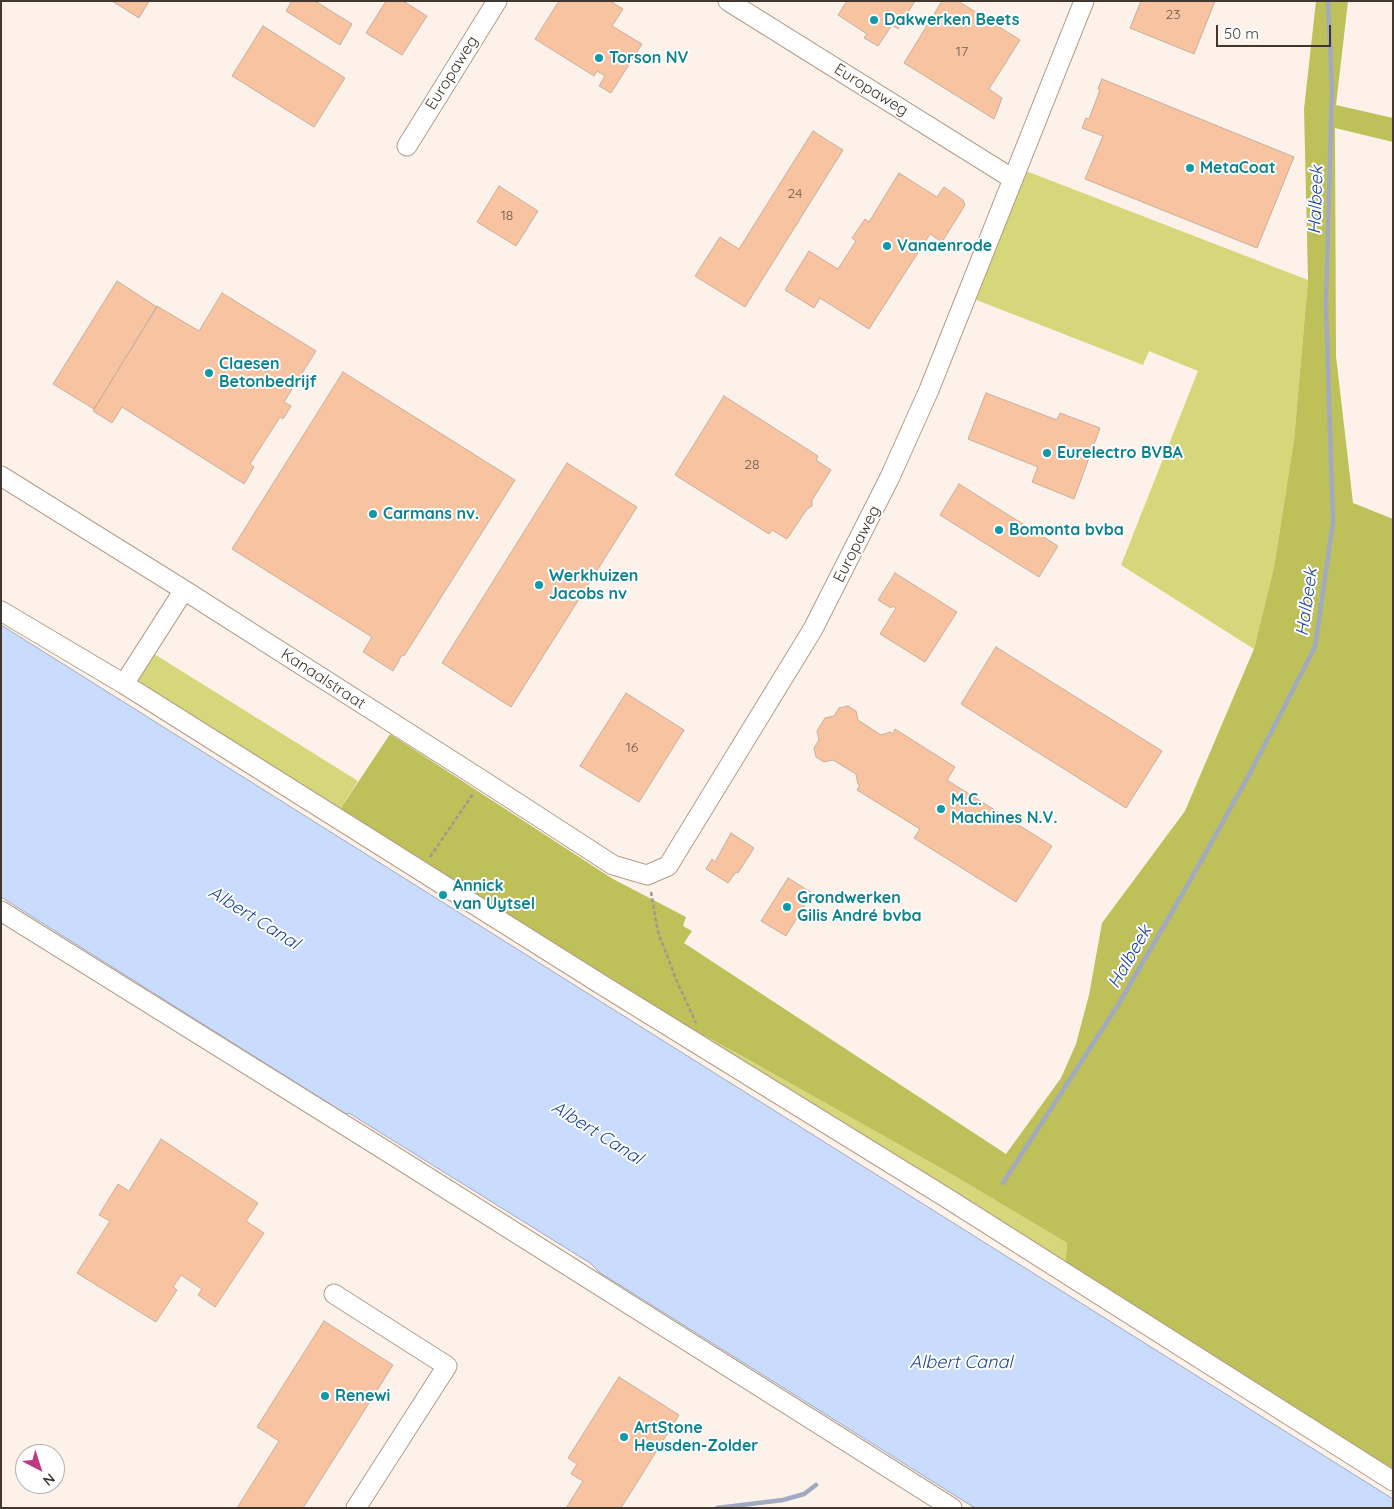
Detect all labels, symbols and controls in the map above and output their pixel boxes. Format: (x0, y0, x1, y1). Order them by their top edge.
house number: 23 (1165, 7, 1181, 23)
place label: Dakwerken Beets (884, 10, 1019, 30)
marker: Dakwerken Beets (868, 14, 880, 26)
scale bar (1219, 15, 1334, 47)
text: 50 m (1224, 24, 1259, 43)
street label: Europaweg (422, 32, 482, 114)
house number: 17 (956, 44, 968, 60)
place label: Torson NV (609, 48, 688, 68)
marker: Torson NV (593, 52, 605, 64)
street label: Europaweg (830, 60, 912, 120)
place label: MetaCoat (1200, 158, 1275, 178)
marker: MetaCoat (1184, 162, 1196, 174)
water label: Halbeek (1304, 165, 1328, 235)
house number: 24 (788, 186, 802, 202)
house number: 18 (501, 208, 513, 224)
place label: Vanaenrode (897, 236, 992, 256)
marker: Vanaenrode (881, 240, 893, 252)
place label: Claesen Betonbedrijf (219, 354, 317, 392)
marker: Claesen Betonbedrijf (203, 367, 215, 379)
place label: Eurelectro BVBA (1057, 443, 1183, 463)
marker: Eurelectro BVBA (1041, 447, 1053, 459)
house number: 28 (744, 457, 760, 473)
street label: Europaweg (829, 502, 885, 586)
place label: Carmans nv. (383, 504, 479, 524)
marker: Carmans nv. (367, 508, 379, 520)
place label: Bomonta bvba (1009, 520, 1124, 540)
marker: Bomonta bvba (993, 524, 1005, 536)
place label: Werkhuizen Jacobs nv (549, 566, 638, 604)
water label: Halbeek (1292, 566, 1322, 638)
marker: Werkhuizen Jacobs nv (533, 579, 545, 591)
street label: Kanaalstraat (277, 645, 369, 713)
house number: 16 (626, 740, 638, 756)
place label: M.C. Machines N.V. (951, 790, 1057, 828)
marker: M.C. Machines N.V. (935, 803, 947, 815)
place label: Annick van Uytsel (453, 876, 535, 914)
water label: Albert Canal (205, 882, 303, 954)
place label: Grondwerken Gilis André bvba (797, 888, 922, 926)
marker: Annick van Uytsel (437, 889, 449, 901)
marker: Grondwerken Gilis André bvba (781, 901, 793, 913)
water label: Halbeek (1103, 922, 1157, 992)
water label: Albert Canal (548, 1097, 646, 1169)
water label: Albert Canal (910, 1352, 1012, 1374)
place label: Renewi (335, 1386, 390, 1406)
marker: Renewi (319, 1390, 331, 1402)
place label: ArtStone Heusden-Zolder (634, 1418, 758, 1456)
marker: ArtStone Heusden-Zolder (618, 1431, 630, 1443)
north arrow (15, 1444, 65, 1494)
text: N (39, 1470, 59, 1490)

